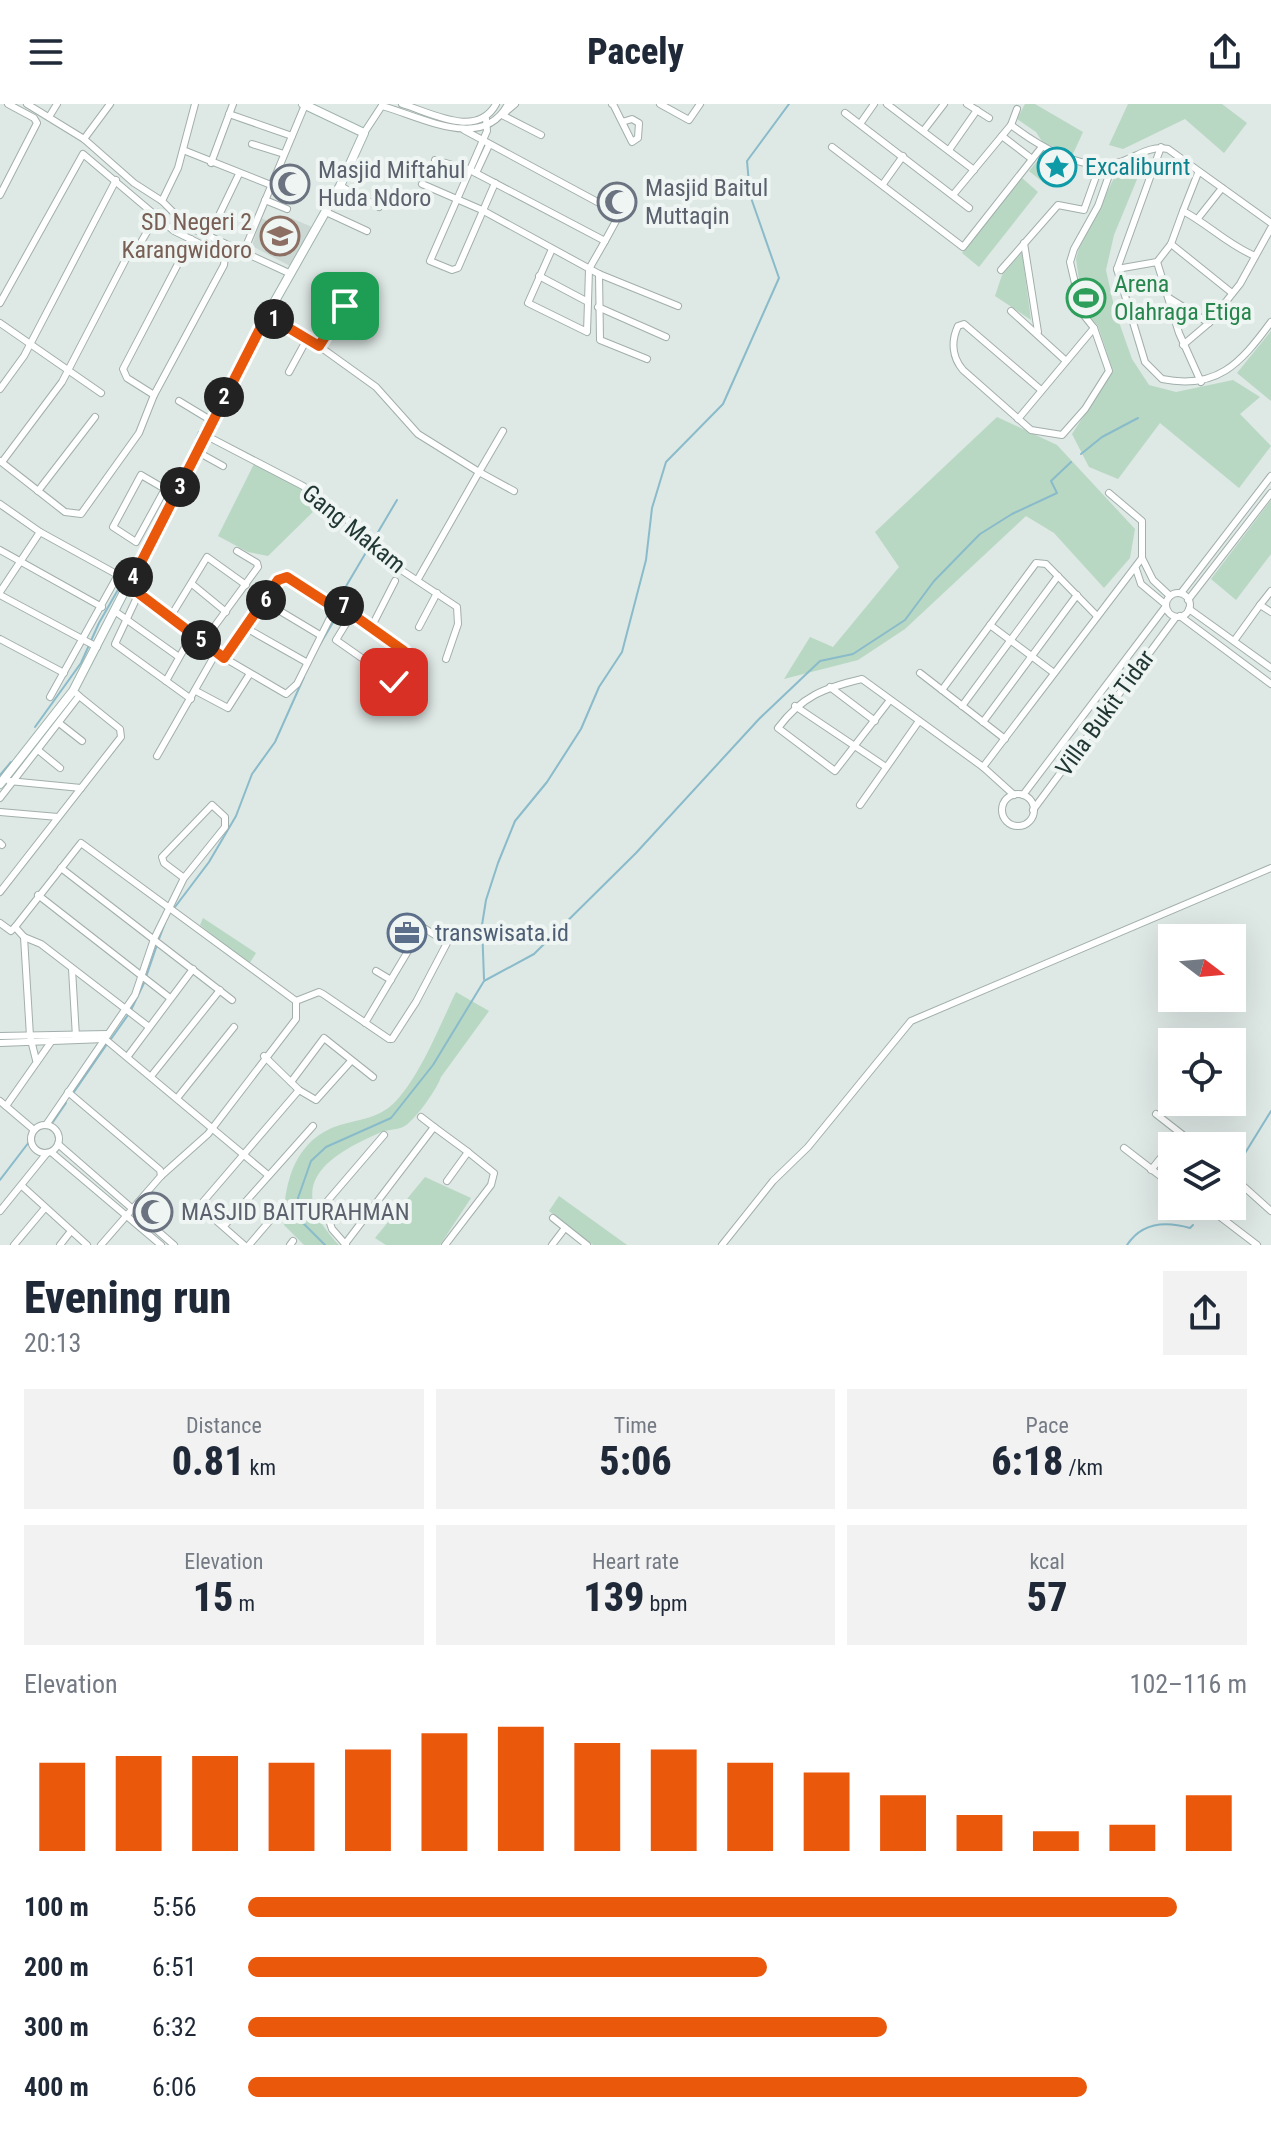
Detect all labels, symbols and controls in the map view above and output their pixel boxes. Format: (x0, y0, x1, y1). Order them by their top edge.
icon: menu (24, 30, 68, 74)
icon: share (1203, 30, 1247, 74)
text: Pacely (587, 31, 684, 73)
place icon: Excaliburnt (1036, 146, 1078, 188)
place label: Excaliburnt (1085, 153, 1190, 181)
place label: Masjid Miftahul Huda Ndoro (318, 156, 465, 212)
mosque icon: Masjid Miftahul Huda Ndoro (269, 163, 311, 205)
place label: Masjid Baitul Muttaqin (645, 174, 768, 230)
mosque icon: Masjid Baitul Muttaqin (596, 181, 638, 223)
place label: SD Negeri 2 Karangwidoro (121, 208, 252, 264)
school or university icon: SD Negeri 2 Karangwidoro (259, 215, 301, 257)
place label: Arena Olahraga Etiga (1114, 270, 1252, 326)
pin (311, 272, 379, 340)
sports icon: Arena Olahraga Etiga (1065, 277, 1107, 319)
icon: arrive (323, 284, 367, 328)
pin: 1 (254, 299, 294, 339)
text: 1 (268, 306, 280, 331)
pin: 2 (204, 377, 244, 417)
text: 2 (218, 384, 230, 409)
pin: 3 (160, 467, 200, 507)
text: 3 (174, 474, 186, 499)
street label: Gang Makam (297, 479, 411, 579)
pin: 4 (113, 557, 153, 597)
text: 4 (127, 564, 139, 589)
pin: 6 (246, 580, 286, 620)
pin: 7 (324, 586, 364, 626)
text: 6 (260, 587, 272, 612)
text: 7 (338, 593, 350, 618)
pin: 5 (181, 620, 221, 660)
text: 5 (195, 627, 207, 652)
street label: Villa Bukit Tidar (1050, 645, 1160, 781)
pin (360, 648, 428, 716)
icon: check (372, 660, 416, 704)
office icon: transwisata.id (386, 912, 428, 954)
place label: transwisata.id (435, 919, 569, 947)
north arrow (1158, 924, 1246, 1012)
map controls (1158, 924, 1246, 1220)
button: locate (1158, 1028, 1246, 1116)
button: layers (1158, 1132, 1246, 1220)
mosque icon: MASJID BAITURAHMAN (132, 1191, 174, 1233)
place label: MASJID BAITURAHMAN (181, 1198, 410, 1226)
button: share (1163, 1271, 1247, 1355)
text: Evening run (24, 1272, 231, 1324)
text: 20:13 (24, 1328, 81, 1358)
text: Distance (186, 1413, 262, 1438)
text: Time (614, 1413, 657, 1438)
text: Pace (1026, 1413, 1069, 1438)
text: 0.81 (172, 1438, 245, 1485)
text: 5:06 (599, 1438, 672, 1485)
text: 6:18 (991, 1438, 1063, 1485)
text: km (245, 1455, 276, 1480)
text: /km (1063, 1455, 1103, 1480)
text: Elevation (184, 1549, 263, 1574)
text: Heart rate (592, 1549, 679, 1574)
text: kcal (1029, 1549, 1065, 1574)
text: 15 (193, 1574, 233, 1621)
text: 139 (583, 1574, 644, 1621)
text: 57 (1027, 1574, 1067, 1621)
text: m (233, 1591, 255, 1616)
text: bpm (644, 1591, 688, 1616)
text: Elevation (24, 1669, 118, 1699)
text: 102–116 m (1130, 1669, 1247, 1699)
text: 100 m (24, 1892, 89, 1922)
text: 5:56 (152, 1892, 197, 1922)
text: 200 m (24, 1952, 89, 1982)
text: 6:51 (152, 1952, 197, 1982)
text: 300 m (24, 2012, 89, 2042)
text: 6:32 (152, 2012, 197, 2042)
text: 400 m (24, 2072, 89, 2102)
text: 6:06 (152, 2072, 197, 2102)

